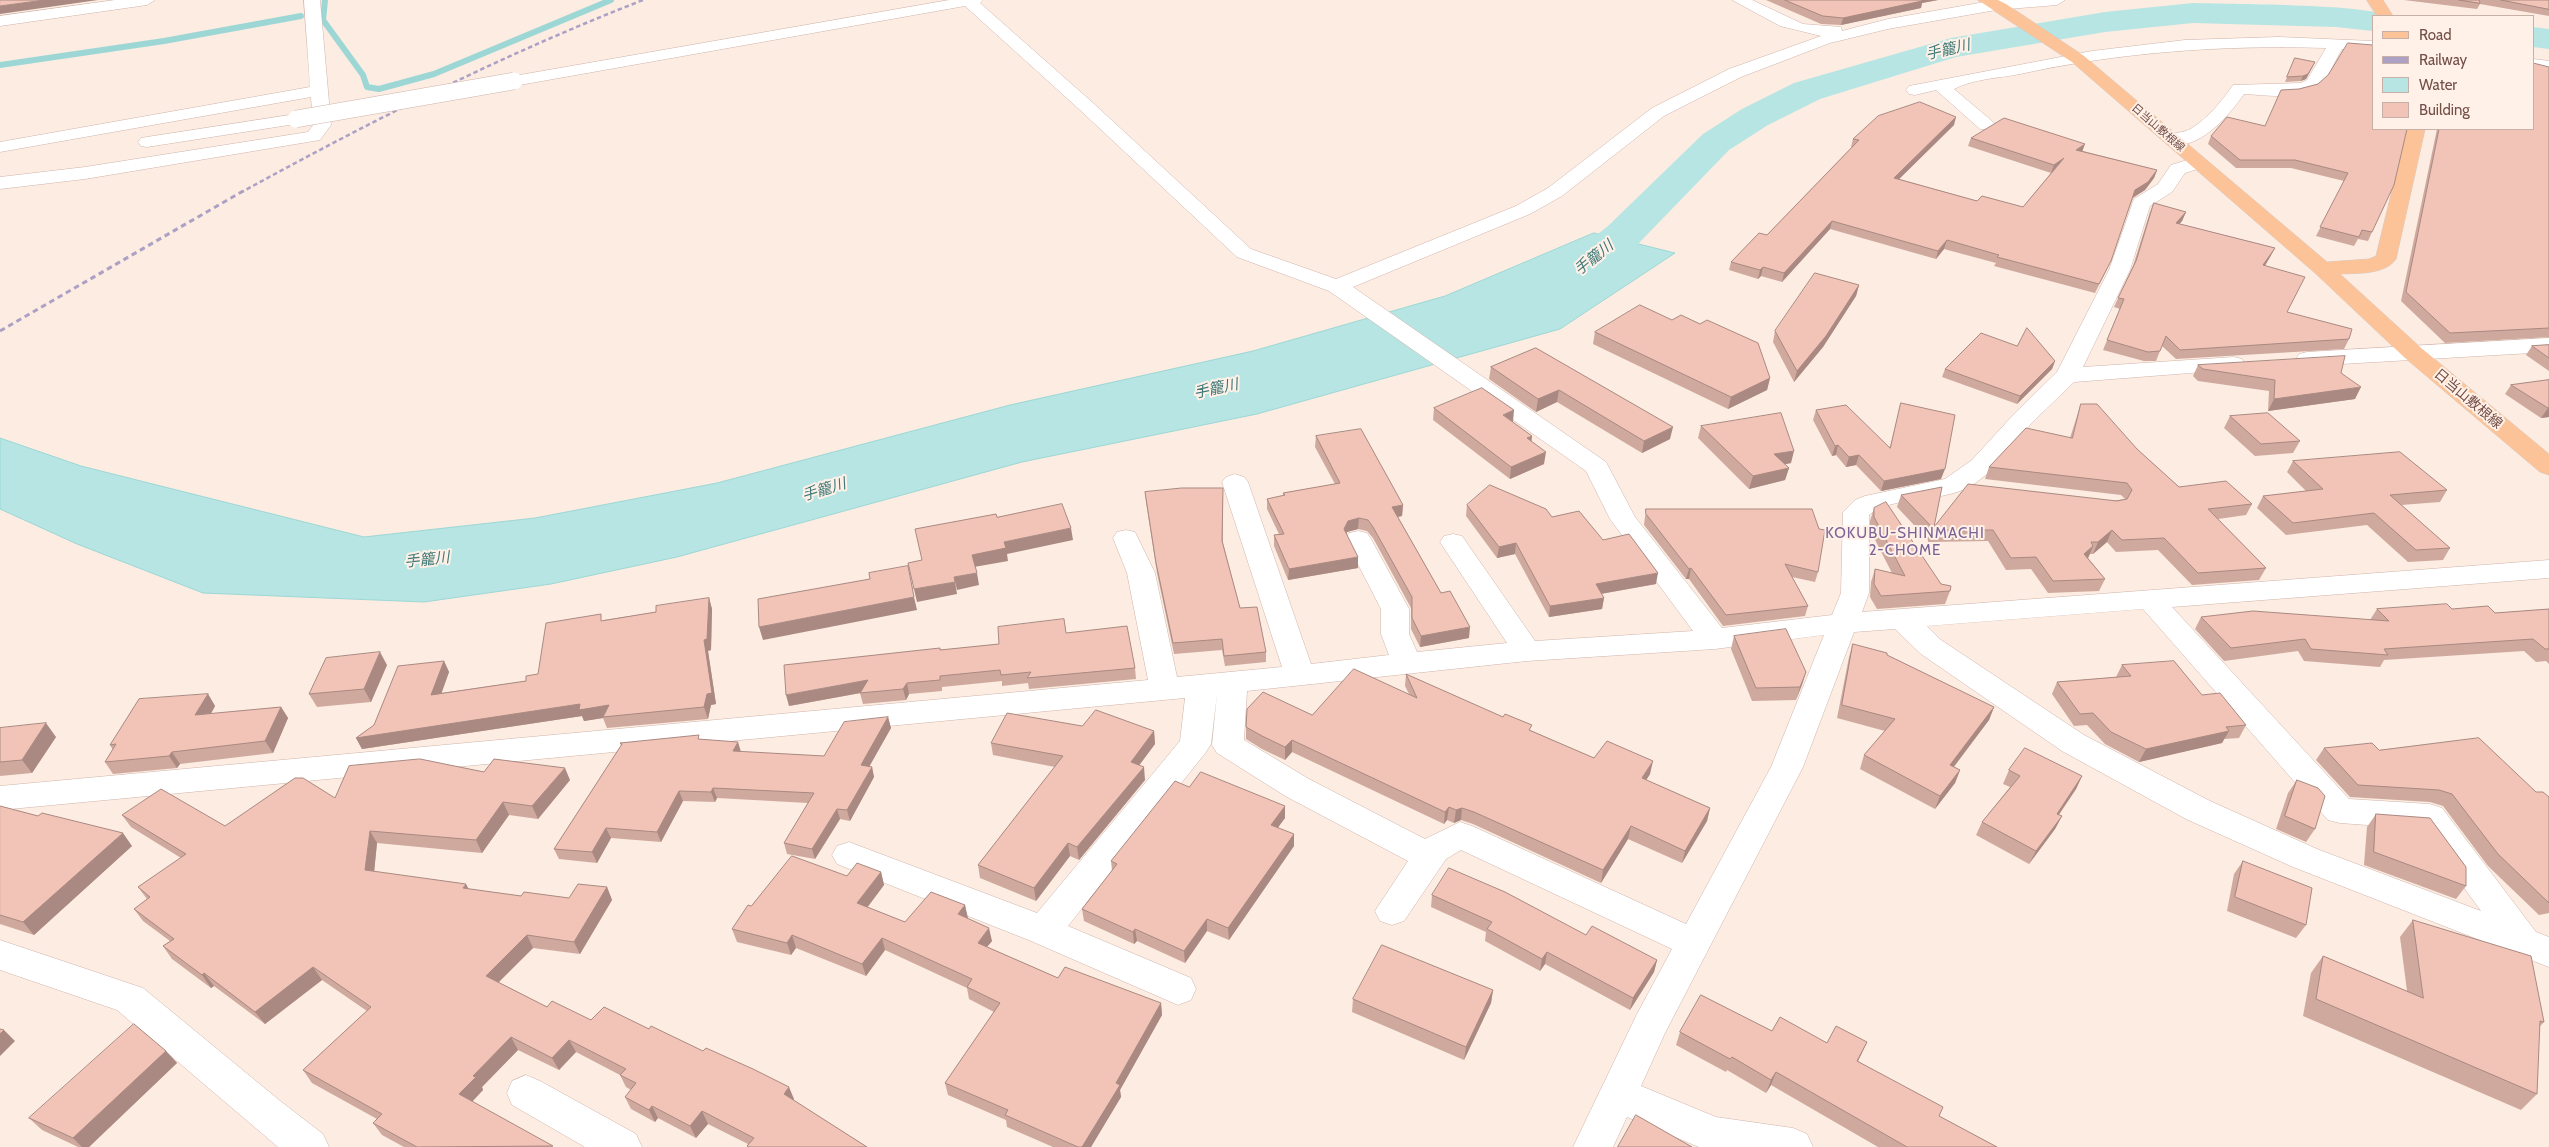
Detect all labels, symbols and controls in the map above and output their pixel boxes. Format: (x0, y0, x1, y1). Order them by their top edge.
legend (2372, 15, 2534, 130)
text: Road (2419, 26, 2452, 44)
water label: 手籠川 (1924, 36, 1972, 64)
text: Railway (2419, 51, 2467, 69)
text: Water (2419, 76, 2457, 94)
street label: 日当山敷根線 (2129, 101, 2187, 155)
text: Building (2419, 101, 2470, 119)
water label: 手籠川 (1571, 237, 1617, 279)
street label: 日当山敷根線 (2430, 366, 2506, 432)
water label: 手籠川 (1192, 376, 1240, 402)
water label: 手籠川 (800, 475, 848, 505)
district label: KOKUBU-SHINMACHI 2-CHOME (1823, 525, 1987, 560)
water label: 手籠川 (404, 549, 450, 571)

